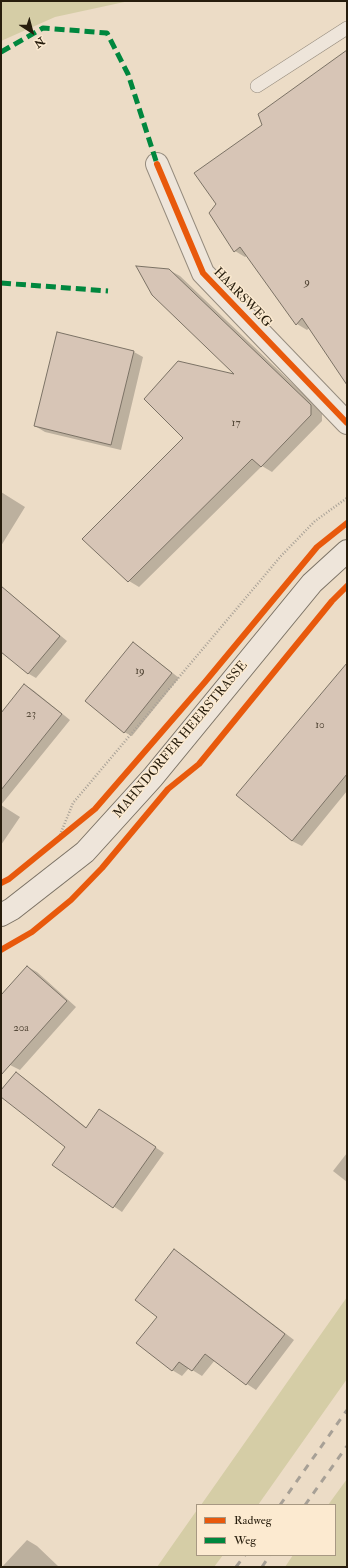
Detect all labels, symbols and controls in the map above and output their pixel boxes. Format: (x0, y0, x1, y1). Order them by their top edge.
north arrow (12, 12, 52, 52)
text: N (32, 34, 47, 50)
street label: HAARSWEG (210, 265, 274, 331)
house number: 9 (304, 276, 310, 290)
house number: 17 (232, 417, 240, 431)
street label: MAHNDORFER HEERSTRASSE (111, 658, 251, 822)
house number: 19 (135, 665, 145, 679)
house number: 23 (26, 708, 36, 722)
house number: 10 (315, 719, 325, 733)
house number: 20a (13, 1022, 29, 1036)
legend (196, 1504, 336, 1556)
text: Radweg (234, 1513, 272, 1528)
text: Weg (234, 1533, 256, 1548)

